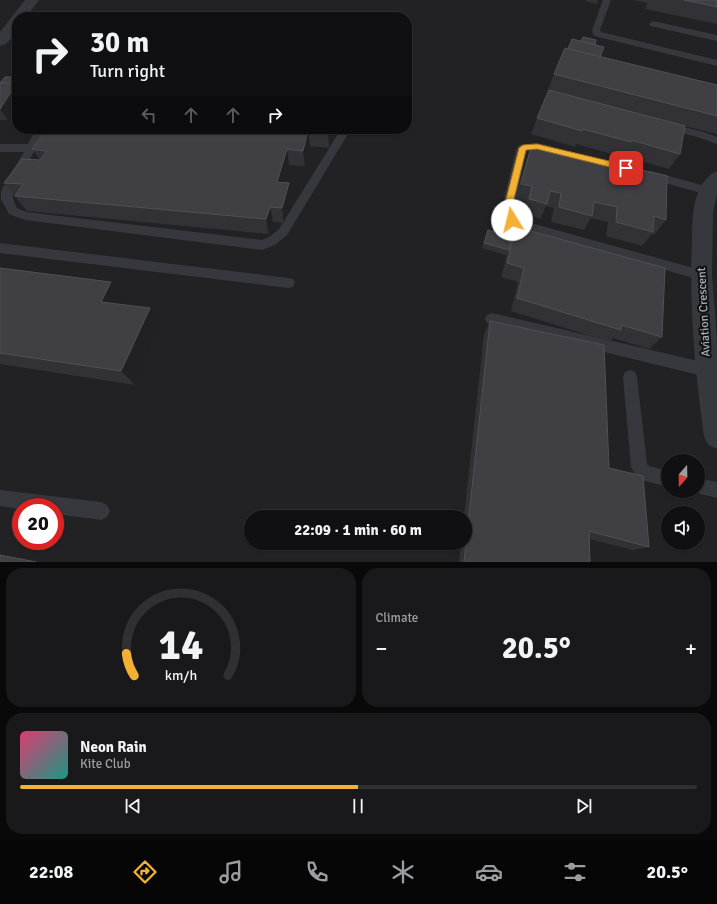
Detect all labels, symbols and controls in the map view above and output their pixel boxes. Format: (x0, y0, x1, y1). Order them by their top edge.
text: 30 m (90, 26, 149, 60)
icon: right (24, 28, 76, 80)
text: Turn right (90, 60, 165, 82)
icon: left (138, 104, 160, 126)
icon: ahead (180, 104, 202, 126)
icon: ahead (222, 104, 244, 126)
icon: right (264, 104, 286, 126)
pin (609, 151, 643, 185)
icon: arrive (615, 157, 637, 179)
position arrow (491, 199, 533, 241)
street label: Aviation Crescent (694, 267, 714, 357)
north arrow (661, 454, 705, 498)
map controls (661, 454, 705, 550)
speed limit sign: 20 (12, 498, 64, 550)
button: sound (661, 506, 705, 550)
text: 22:09 · 1 min · 60 m (294, 521, 422, 539)
text: Climate (376, 610, 418, 626)
text: 14 (158, 619, 203, 670)
text: 20.5° (502, 630, 571, 667)
text: − (376, 635, 387, 662)
text: + (685, 635, 697, 662)
text: km/h (165, 666, 197, 683)
text: Neon Rain (80, 738, 147, 756)
text: Kite Club (80, 756, 131, 772)
icon: previous (122, 795, 144, 817)
icon: pause (347, 795, 369, 817)
icon: next (573, 795, 595, 817)
icon: directions (131, 858, 159, 886)
icon: music (217, 858, 245, 886)
icon: phone (303, 858, 331, 886)
icon: climate (389, 858, 417, 886)
icon: car (475, 858, 503, 886)
icon: filters (561, 858, 589, 886)
text: 22:08 (29, 861, 73, 883)
text: 20.5° (646, 861, 688, 883)

